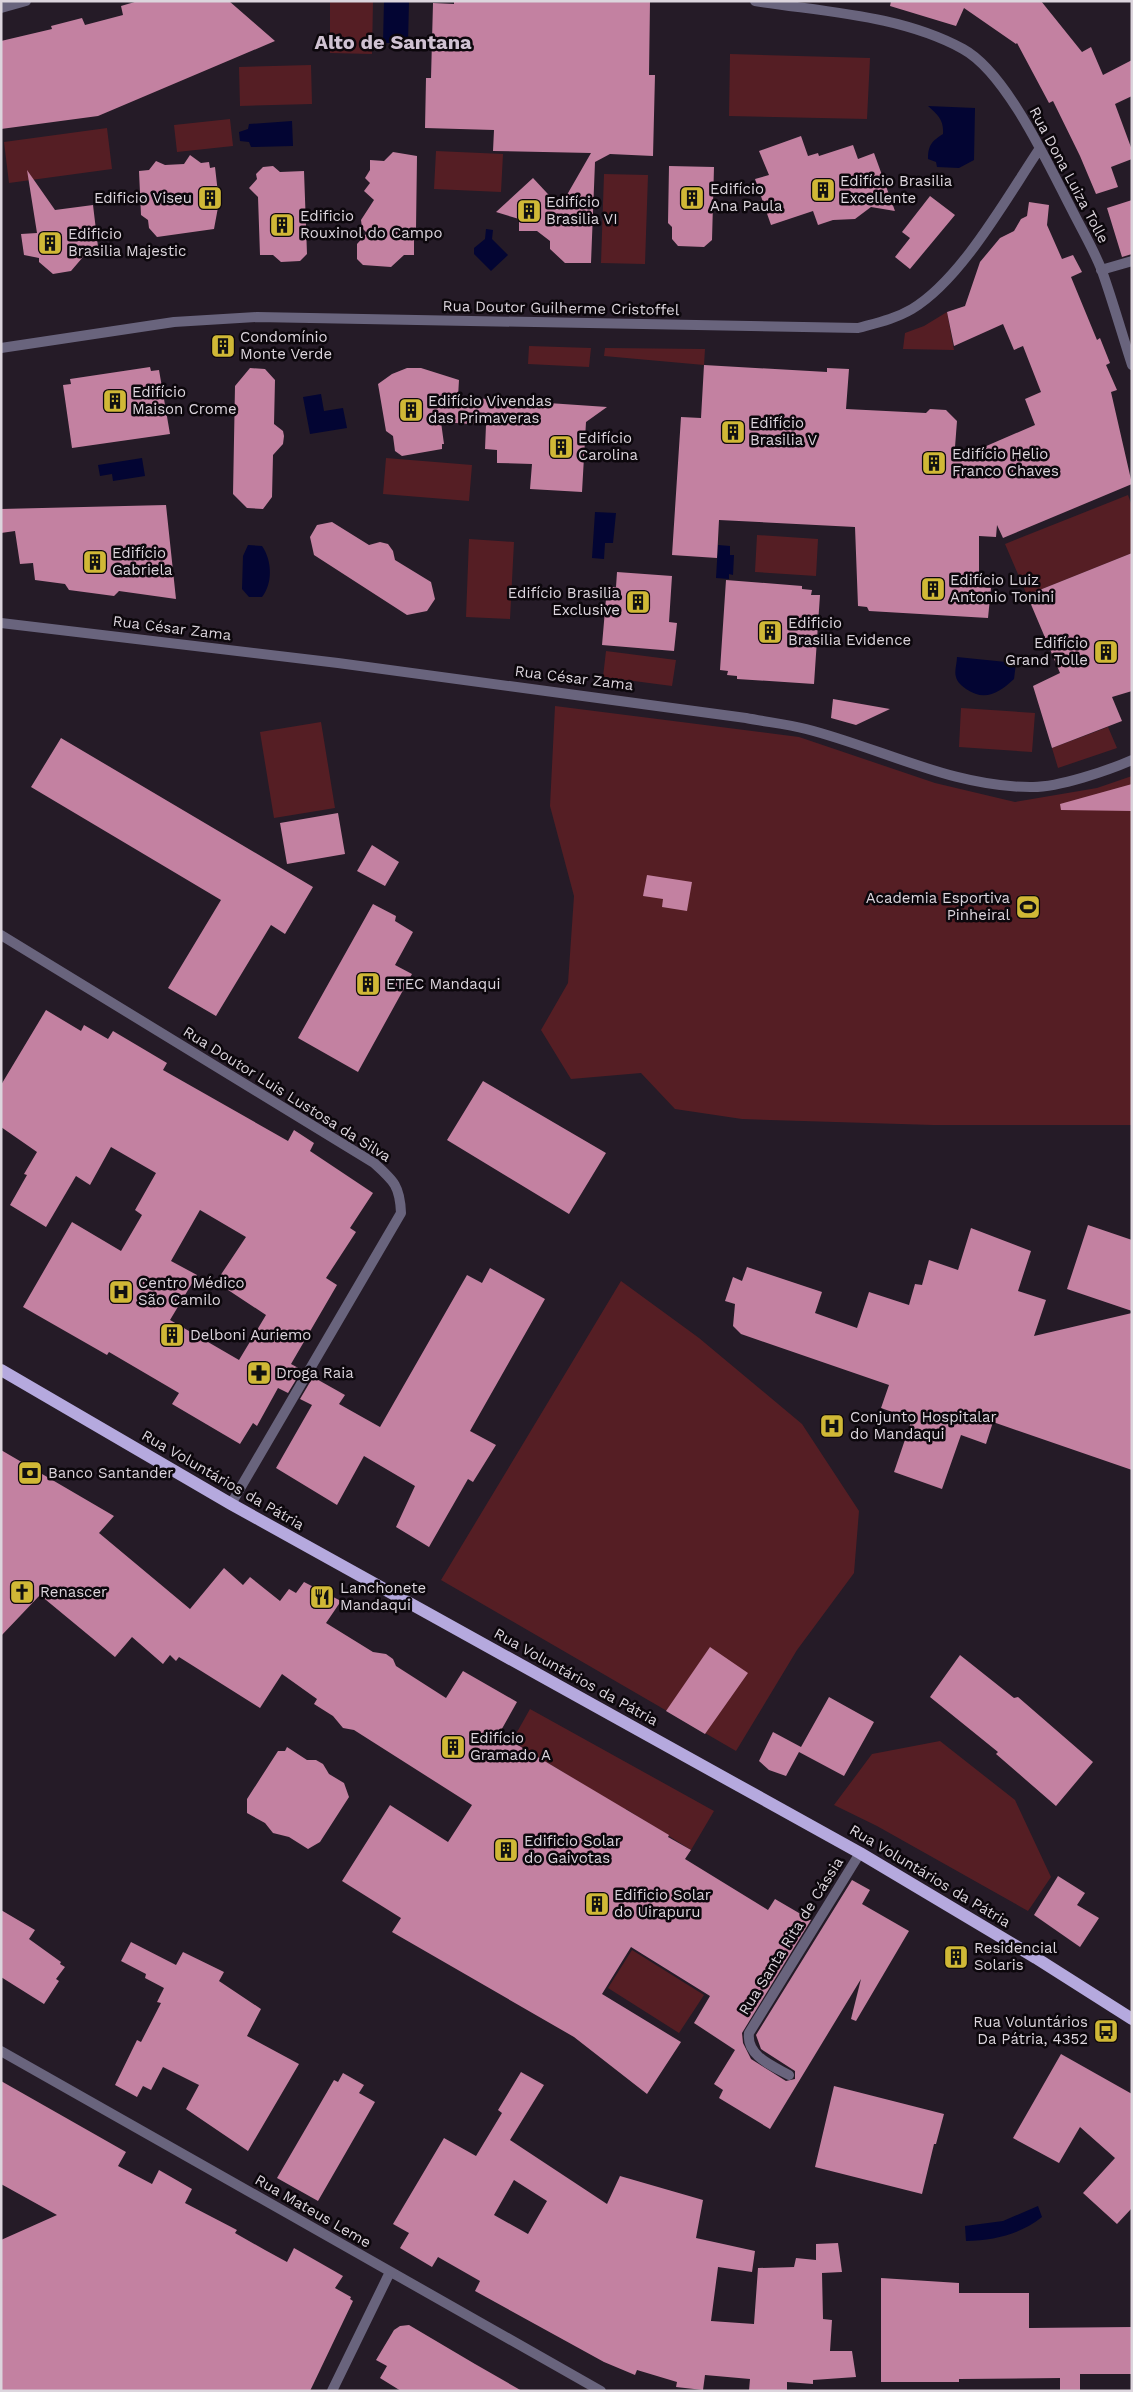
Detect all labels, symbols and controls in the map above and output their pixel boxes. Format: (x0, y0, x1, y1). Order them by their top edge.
district label: Alto de Santana (314, 30, 472, 54)
street label: Rua Dona Luiza Tolle (1025, 104, 1113, 246)
place label: Edifício Brasilia Excellente (840, 172, 953, 207)
building icon: Edifício Brasilia Excellente (810, 177, 836, 203)
place label: Edifício Ana Paula (710, 180, 783, 215)
building icon: Edificio Viseu (197, 185, 223, 211)
building icon: Edifício Ana Paula (679, 185, 705, 211)
place label: Edificio Viseu (94, 189, 192, 207)
place label: Edifício Brasilia VI (546, 193, 618, 228)
building icon: Edifício Brasilia VI (516, 198, 542, 224)
place label: Edificio Rouxinol do Campo (300, 207, 442, 242)
building icon: Edificio Rouxinol do Campo (269, 212, 295, 238)
place label: Edificio Brasilia Majestic (68, 225, 186, 260)
building icon: Edificio Brasilia Majestic (37, 230, 63, 256)
street label: Rua Doutor Guilherme Cristoffel (443, 297, 680, 319)
place label: Condomínio Monte Verde (240, 328, 332, 363)
building icon: Condomínio Monte Verde (210, 333, 236, 359)
place label: Edifício Maison Crome (132, 383, 237, 418)
building icon: Edifício Maison Crome (102, 388, 128, 414)
place label: Edifício Vivendas das Primaveras (428, 392, 552, 427)
building icon: Edifício Vivendas das Primaveras (398, 397, 424, 423)
place label: Edifício Brasilia V (750, 414, 817, 449)
building icon: Edifício Brasilia V (720, 419, 746, 445)
place label: Edifício Carolina (578, 429, 639, 464)
building icon: Edifício Carolina (548, 434, 574, 460)
place label: Edifício Helio Franco Chaves (952, 445, 1059, 480)
building icon: Edifício Helio Franco Chaves (921, 450, 947, 476)
place label: Edifício Gabriela (112, 544, 173, 579)
building icon: Edifício Gabriela (82, 549, 108, 575)
place label: Edifício Luiz Antonio Tonini (950, 571, 1054, 606)
building icon: Edifício Luiz Antonio Tonini (920, 576, 946, 602)
place label: Edifício Brasilia Exclusive (508, 584, 621, 619)
building icon: Edifício Brasilia Exclusive (625, 589, 651, 615)
street label: Rua César Zama (112, 612, 233, 644)
place label: Edificio Brasilia Evidence (788, 614, 911, 649)
building icon: Edificio Brasilia Evidence (757, 619, 783, 645)
place label: Edifício Grand Tolle (1005, 634, 1088, 669)
building icon: Edifício Grand Tolle (1093, 639, 1119, 665)
street label: Rua César Zama (514, 662, 635, 694)
place label: Academia Esportiva Pinheiral (866, 889, 1011, 924)
sports icon: Academia Esportiva Pinheiral (1015, 894, 1041, 920)
building icon: ETEC Mandaqui (355, 971, 381, 997)
place label: ETEC Mandaqui (386, 975, 500, 993)
street label: Rua Doutor Luis Lustosa da Silva (180, 1022, 395, 1166)
place label: Centro Médico São Camilo (138, 1274, 245, 1309)
hospital icon: Centro Médico São Camilo (108, 1279, 134, 1305)
building icon: Delboni Auriemo (159, 1322, 185, 1348)
place label: Delboni Auriemo (190, 1326, 311, 1344)
pharmacy icon: Droga Raia (246, 1360, 272, 1386)
place label: Droga Raia (276, 1364, 354, 1382)
place label: Conjunto Hospitalar do Mandaqui (850, 1408, 997, 1443)
hospital icon: Conjunto Hospitalar do Mandaqui (819, 1413, 845, 1439)
street label: Rua Voluntários da Pátria (139, 1426, 308, 1534)
bank icon: Banco Santander (17, 1460, 43, 1486)
place label: Banco Santander (48, 1464, 173, 1482)
church icon: Renascer (9, 1579, 35, 1605)
place label: Lanchonete Mandaqui (340, 1579, 426, 1614)
place label: Renascer (40, 1583, 107, 1601)
restaurant icon: Lanchonete Mandaqui (309, 1584, 335, 1610)
street label: Rua Voluntários da Pátria (491, 1624, 662, 1730)
place label: Edifício Gramado A (470, 1729, 551, 1764)
building icon: Edifício Gramado A (440, 1734, 466, 1760)
street label: Rua Voluntários da Pátria (846, 1821, 1014, 1932)
place label: Edificio Solar do Gaivotas (524, 1832, 621, 1867)
building icon: Edificio Solar do Gaivotas (493, 1837, 519, 1863)
street label: Rua Santa Rita de Cássia (735, 1853, 847, 2018)
place label: Edificio Solar do Uirapuru (614, 1886, 711, 1921)
building icon: Edificio Solar do Uirapuru (584, 1891, 610, 1917)
place label: Residencial Solaris (974, 1939, 1057, 1974)
building icon: Residencial Solaris (943, 1944, 969, 1970)
place label: Rua Voluntários Da Pátria, 4352 (973, 2013, 1088, 2048)
bus stop icon: Rua Voluntários Da Pátria, 4352 (1093, 2018, 1119, 2044)
street label: Rua Mateus Leme (252, 2171, 374, 2251)

